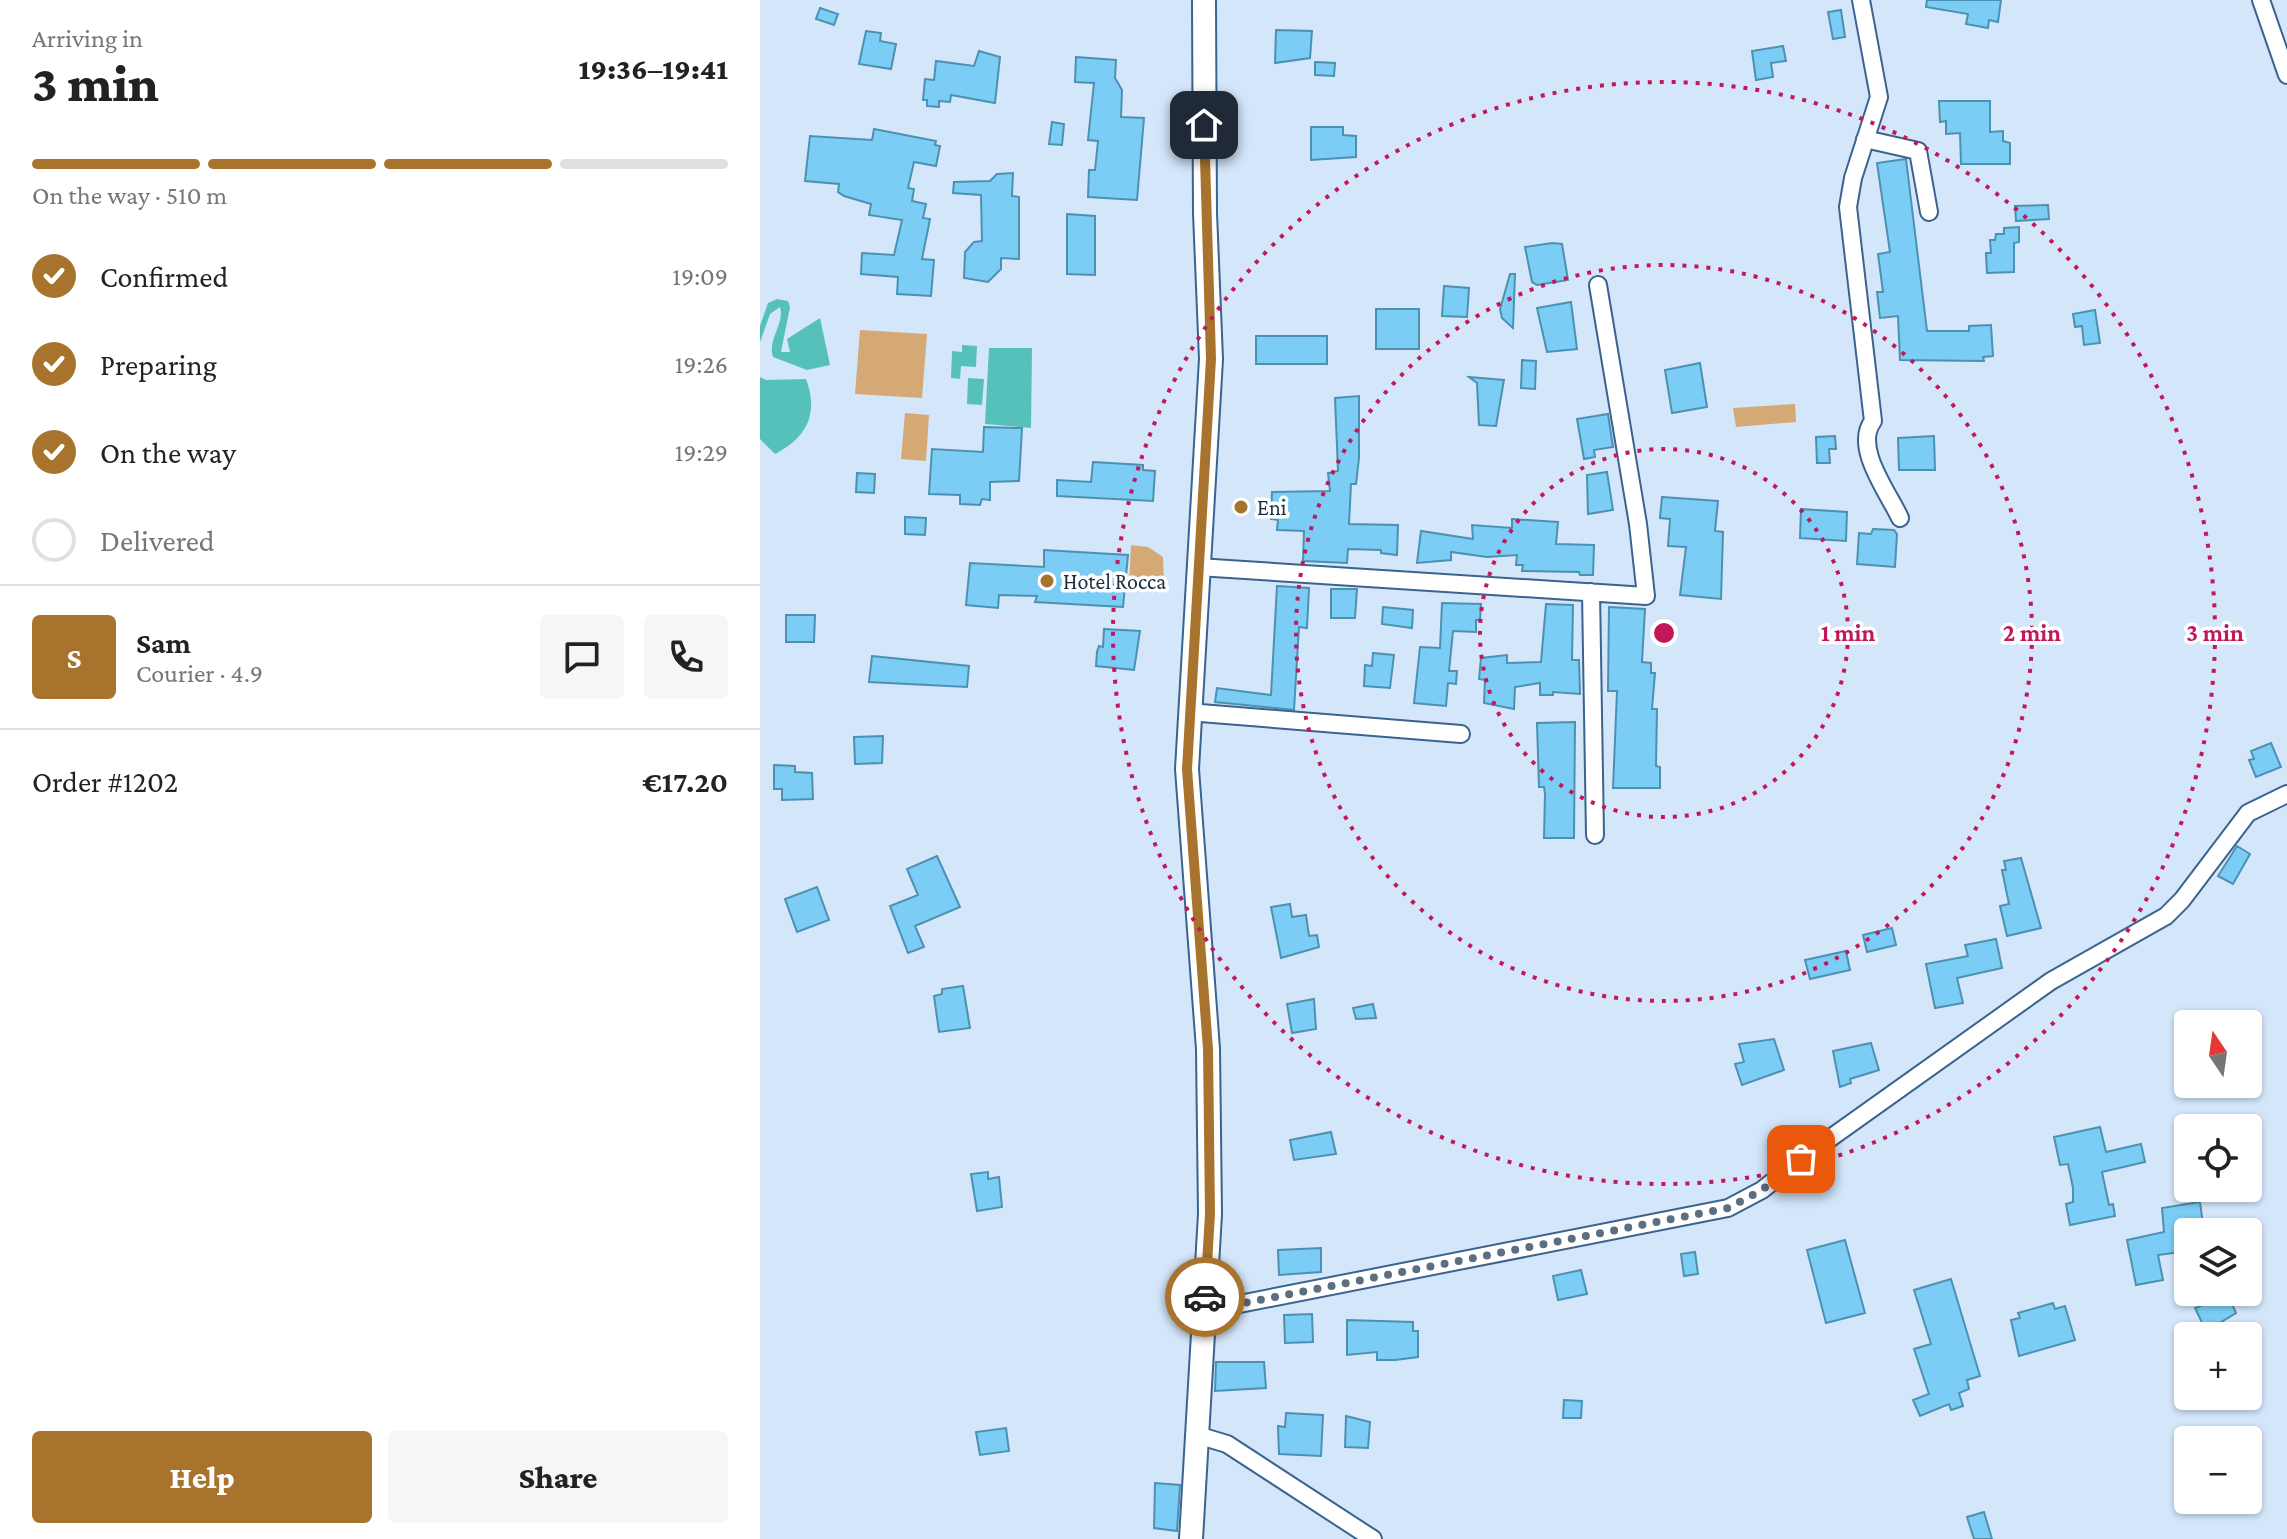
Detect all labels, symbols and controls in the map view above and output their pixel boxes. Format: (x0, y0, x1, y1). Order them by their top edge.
text: Arriving in (32, 24, 143, 53)
text: 19:36–19:41 (579, 52, 728, 85)
text: 3 min (32, 54, 159, 112)
pin (1170, 91, 1238, 159)
icon: home (1182, 103, 1226, 147)
text: On the way · 510 m (32, 181, 227, 210)
icon: check (32, 254, 76, 298)
text: Confirmed (100, 260, 228, 293)
text: 19:09 (672, 262, 728, 291)
icon: check (32, 342, 76, 386)
text: Preparing (100, 348, 217, 381)
text: 19:26 (675, 350, 728, 379)
icon: check (32, 430, 76, 474)
text: On the way (100, 436, 236, 469)
text: 19:29 (675, 438, 728, 467)
place label: Eni (1257, 495, 1287, 520)
marker: Eni (1232, 498, 1250, 516)
text: Delivered (100, 524, 215, 557)
place label: Hotel Rocca (1063, 569, 1166, 594)
marker: Hotel Rocca (1038, 572, 1056, 590)
button: chat (540, 615, 624, 699)
button: phone (644, 615, 728, 699)
centre of rings (1650, 619, 1678, 647)
text: 1 min (1821, 619, 1876, 646)
text: 2 min (2003, 619, 2061, 646)
text: 3 min (2186, 619, 2244, 646)
text: Sam (136, 626, 191, 659)
text: S (67, 641, 82, 674)
text: Courier · 4.9 (136, 659, 263, 688)
text: Order #1202 (32, 765, 178, 798)
text: €17.20 (642, 765, 728, 798)
north arrow (2174, 1010, 2262, 1098)
map controls (2174, 1010, 2262, 1514)
button: locate (2174, 1114, 2262, 1202)
pin (1767, 1125, 1835, 1193)
icon: bag (1779, 1137, 1823, 1181)
button: layers (2174, 1218, 2262, 1306)
courier (1165, 1257, 1245, 1337)
icon: car (1183, 1275, 1227, 1319)
button: + (2174, 1322, 2262, 1410)
button: − (2174, 1426, 2262, 1514)
button: Help (32, 1431, 372, 1523)
button: Share (388, 1431, 728, 1523)

